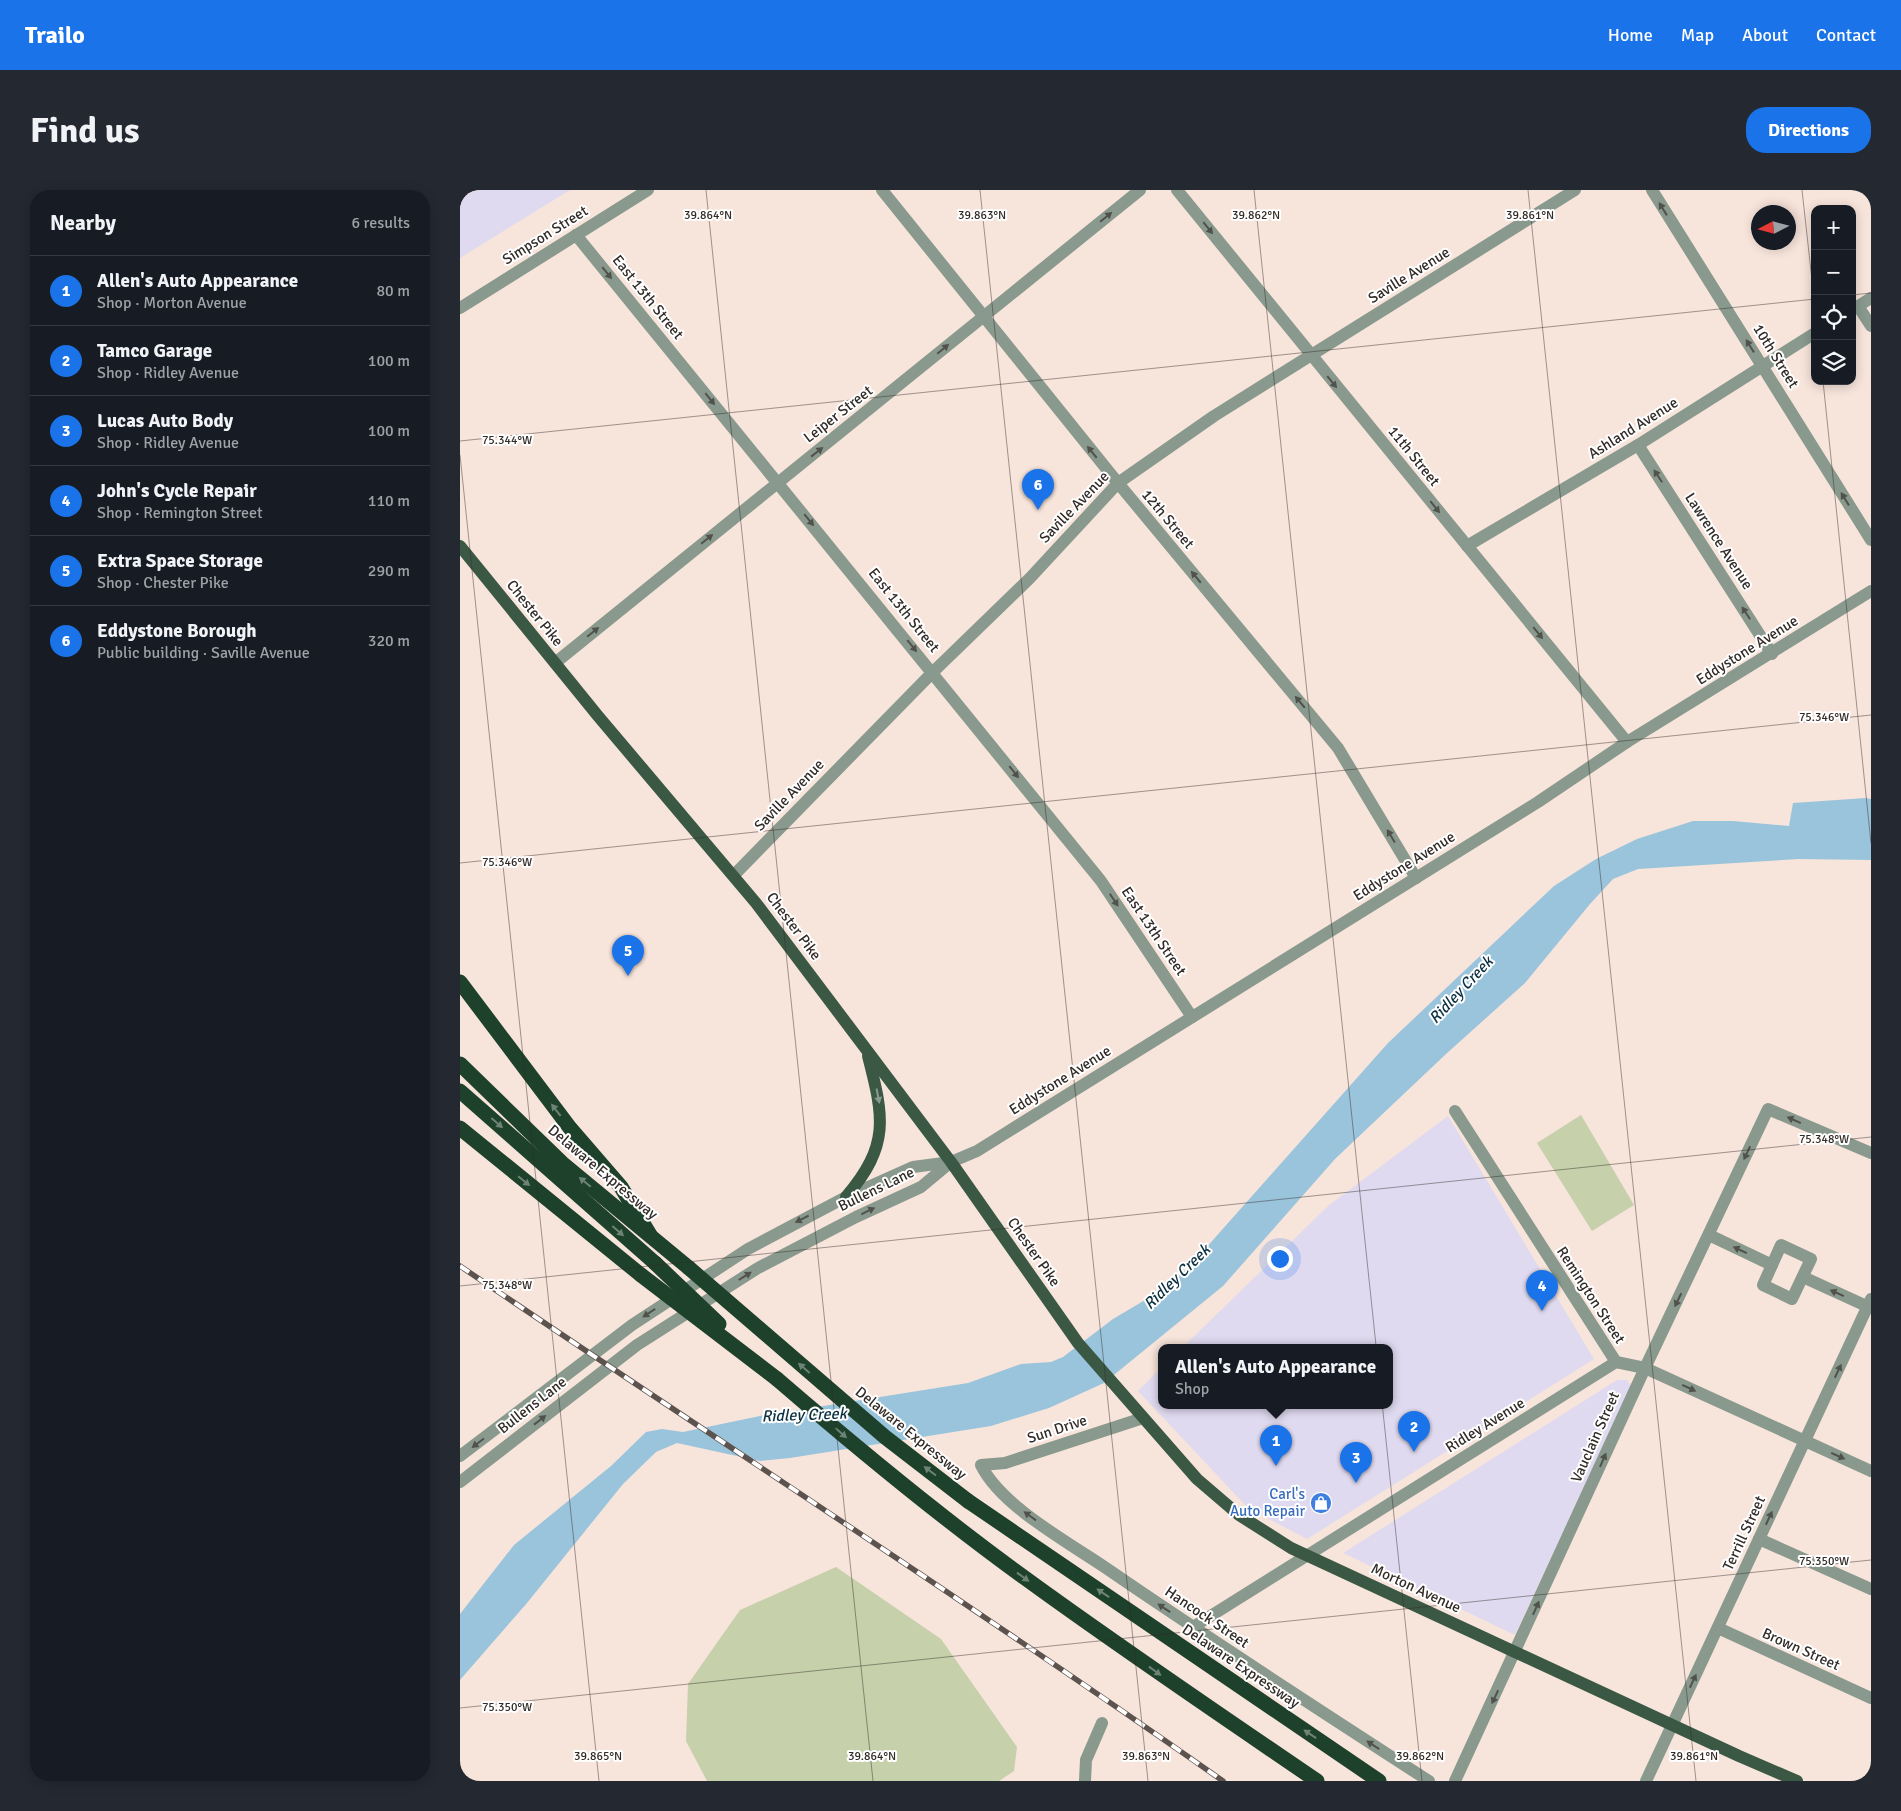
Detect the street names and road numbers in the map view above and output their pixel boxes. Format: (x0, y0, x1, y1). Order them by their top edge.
street label: Simpson Street (499, 202, 591, 268)
street label: Saville Avenue (1365, 243, 1453, 307)
street label: East 13th Street (609, 251, 687, 343)
street label: 10th Street (1749, 321, 1803, 391)
street label: Leiper Street (800, 382, 876, 446)
street label: Ashland Avenue (1585, 393, 1681, 463)
street label: 11th Street (1384, 422, 1444, 490)
street label: Saville Avenue (1035, 467, 1113, 547)
street label: 12th Street (1138, 486, 1198, 552)
street label: Lawrence Avenue (1681, 489, 1757, 593)
street label: East 13th Street (865, 564, 943, 656)
street label: Chester Pike (503, 576, 567, 650)
street label: Eddystone Avenue (1693, 611, 1801, 689)
street label: Saville Avenue (750, 755, 828, 835)
street label: Eddystone Avenue (1350, 827, 1458, 905)
street label: East 13th Street (1118, 883, 1190, 979)
street label: Chester Pike (763, 889, 825, 963)
street label: Eddystone Avenue (1006, 1041, 1114, 1119)
street label: Delaware Expressway (544, 1121, 662, 1223)
street label: Bullens Lane (835, 1163, 917, 1215)
street label: Chester Pike (1004, 1214, 1064, 1290)
street label: Remington Street (1553, 1243, 1629, 1347)
street label: Bullens Lane (494, 1373, 570, 1437)
street label: Delaware Expressway (852, 1383, 970, 1483)
street label: Vauclain Street (1567, 1389, 1623, 1485)
street label: Ridley Avenue (1442, 1394, 1528, 1456)
street label: Sun Drive (1025, 1411, 1089, 1447)
street label: Terrill Street (1719, 1493, 1769, 1573)
street label: Morton Avenue (1368, 1559, 1464, 1617)
street label: Hancock Street (1161, 1582, 1253, 1652)
street label: Delaware Expressway (1179, 1620, 1303, 1712)
street label: Brown Street (1759, 1624, 1843, 1674)

